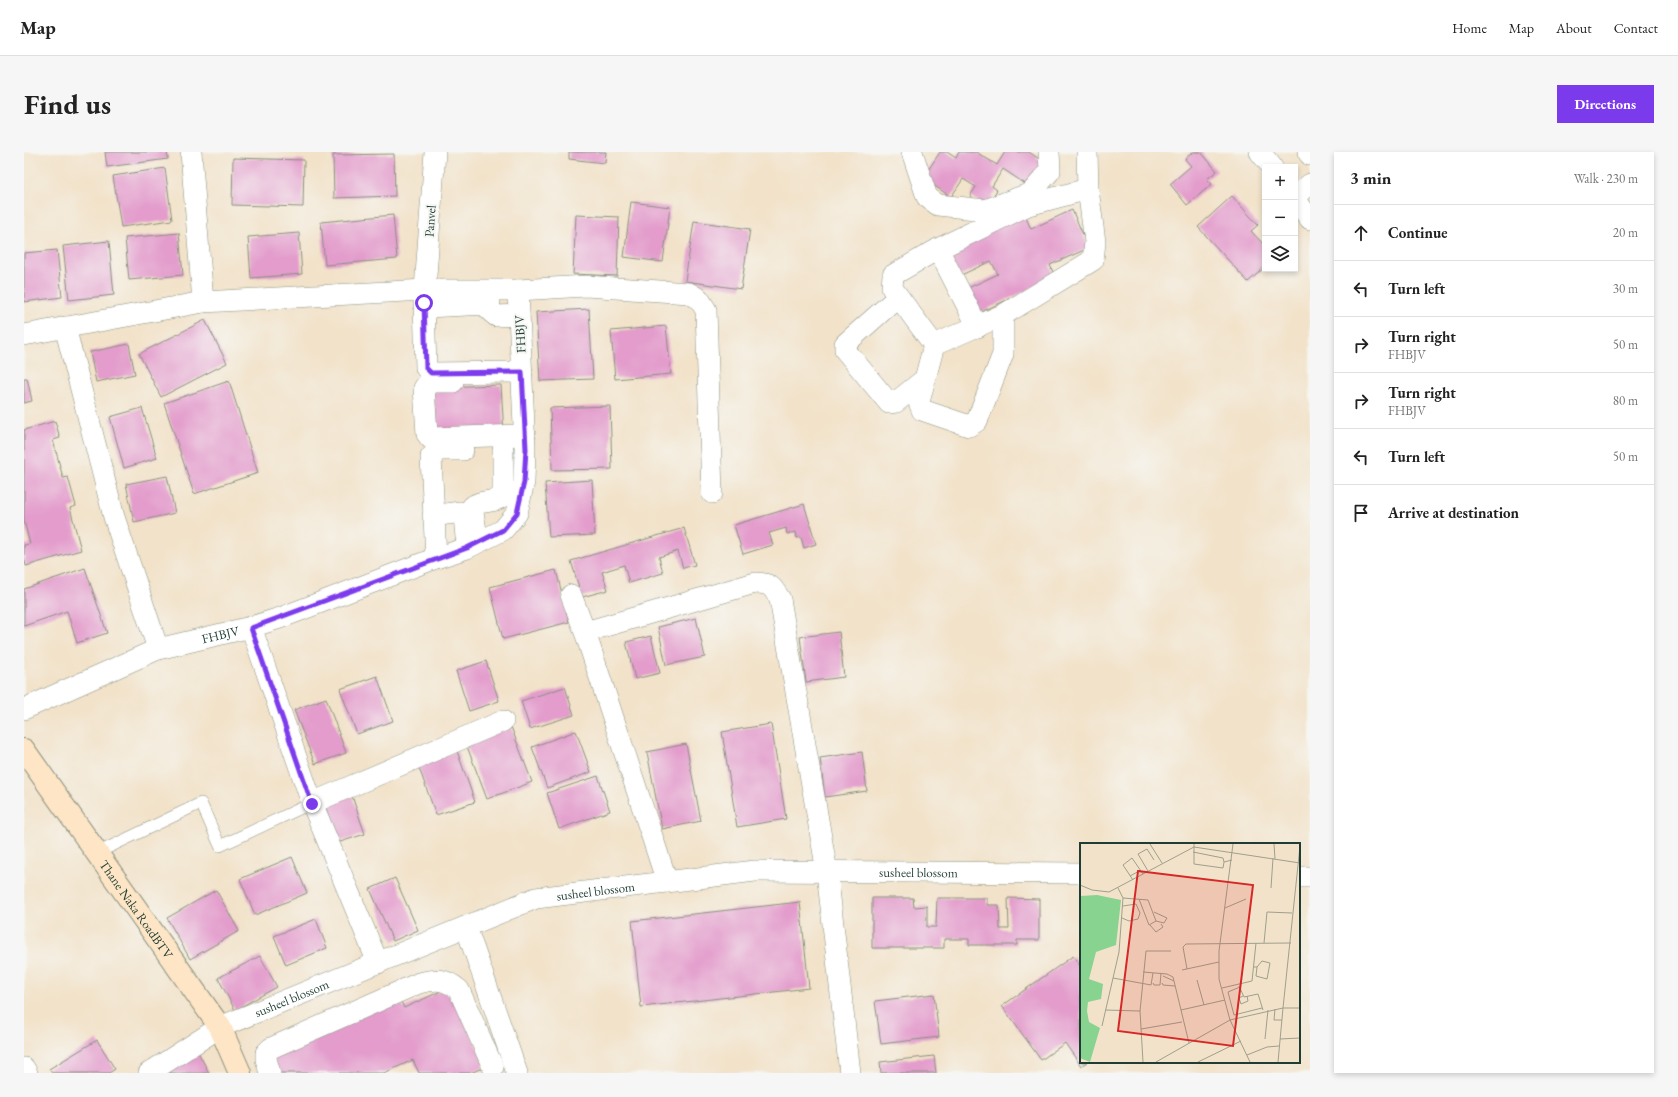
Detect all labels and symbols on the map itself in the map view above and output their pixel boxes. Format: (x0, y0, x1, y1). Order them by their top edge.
street label: Panvel (420, 205, 440, 237)
route start (415, 294, 433, 312)
street label: FHBJV (511, 314, 529, 353)
street label: FHBJV (200, 622, 241, 647)
route end (303, 795, 321, 813)
inset map (1080, 843, 1300, 1063)
street label: Thane Naka RoadBTV (96, 856, 178, 962)
street label: susheel blossom (879, 863, 958, 881)
street label: susheel blossom (556, 877, 636, 904)
street label: susheel blossom (252, 975, 331, 1021)

